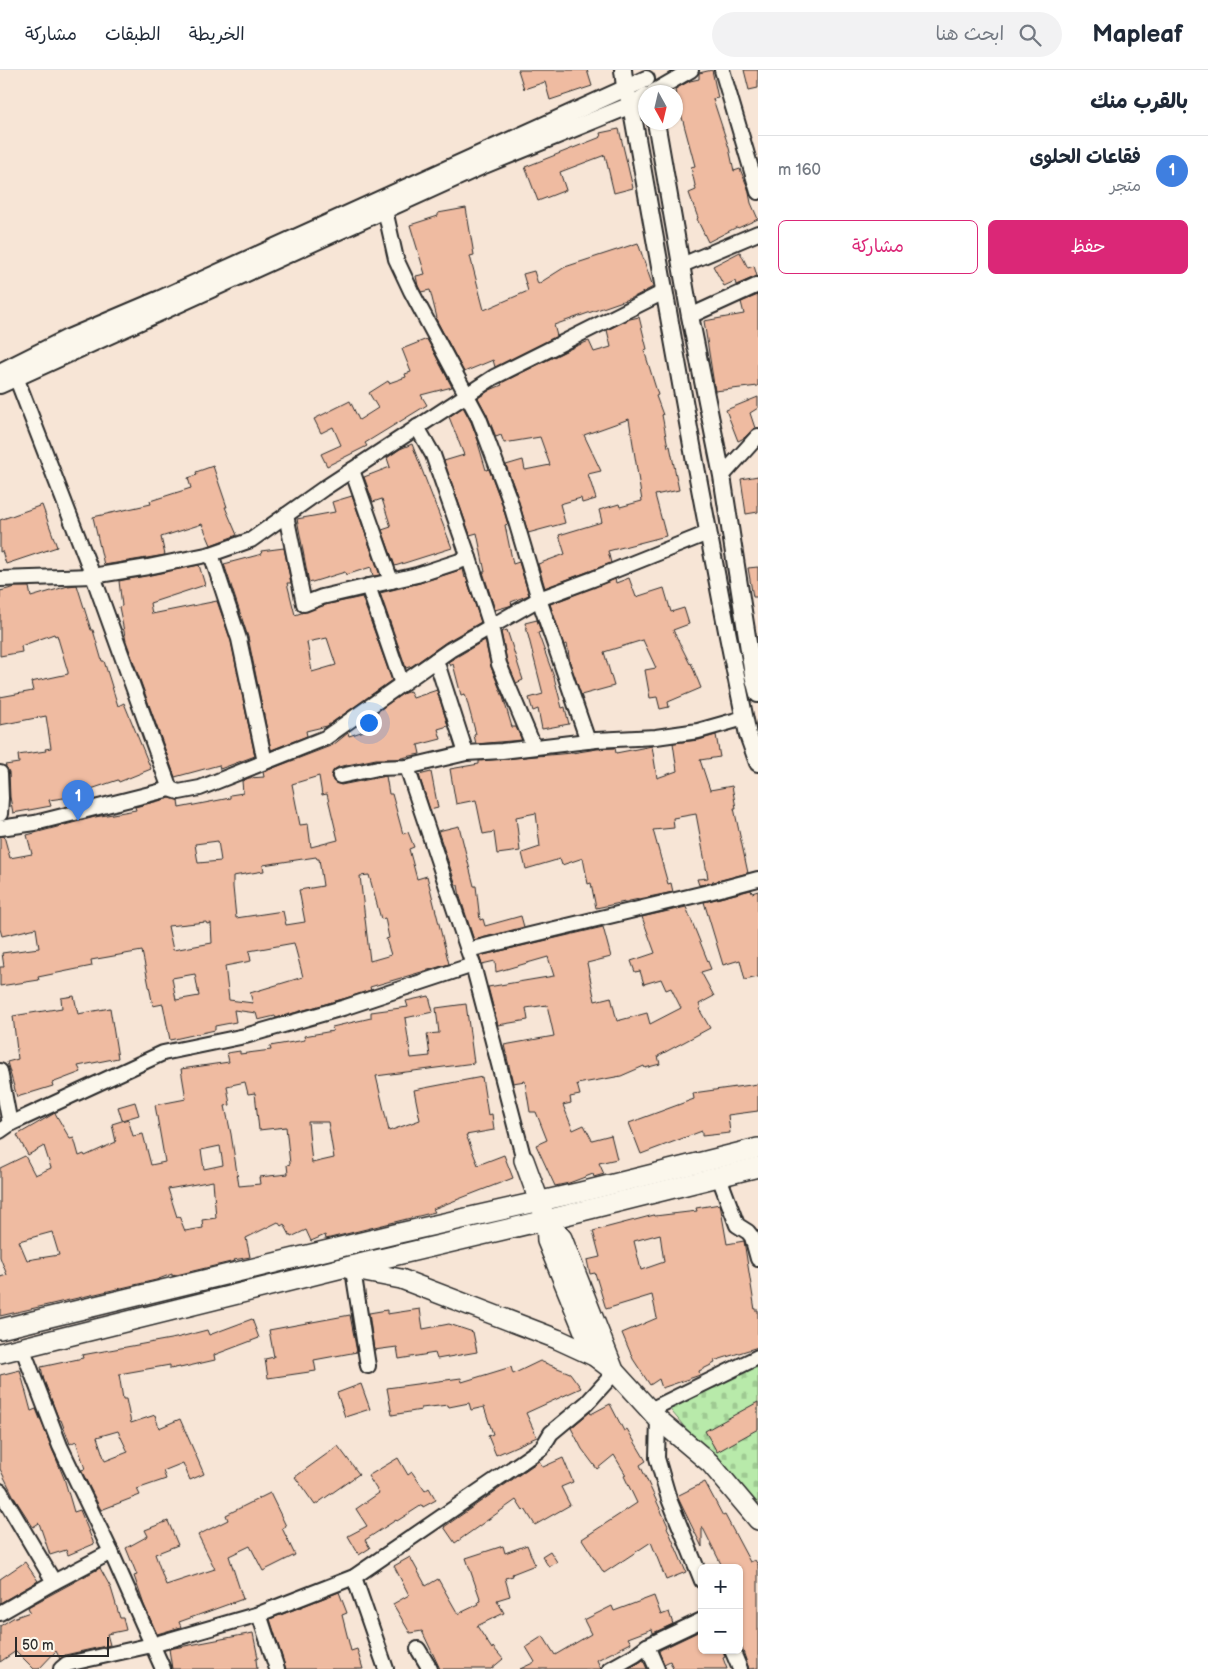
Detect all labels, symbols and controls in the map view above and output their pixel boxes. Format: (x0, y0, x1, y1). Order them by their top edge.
search box (712, 12, 1062, 57)
text: Mapleaf (1092, 20, 1183, 49)
icon: search (1016, 21, 1044, 49)
text: ابحث هنا (936, 23, 1004, 46)
text: مشاركة (25, 24, 77, 45)
text: الطبقات (105, 24, 161, 45)
text: الخريطة (189, 24, 245, 45)
north arrow (638, 85, 683, 130)
text: بالقرب منك (1090, 89, 1188, 114)
text: فقاعات الحلوى (1029, 146, 1141, 169)
text: 160 m (778, 161, 821, 180)
text: 1 (1169, 161, 1175, 180)
text: متجر (1110, 177, 1141, 196)
button: مشاركة (778, 220, 978, 274)
button: حفظ (988, 220, 1188, 274)
your location (356, 710, 382, 736)
pin: 1 (62, 780, 94, 821)
map controls (698, 1564, 743, 1654)
button: + (698, 1564, 743, 1609)
button: − (698, 1609, 743, 1654)
scale bar (15, 1634, 109, 1657)
text: 50 m (22, 1637, 54, 1654)

